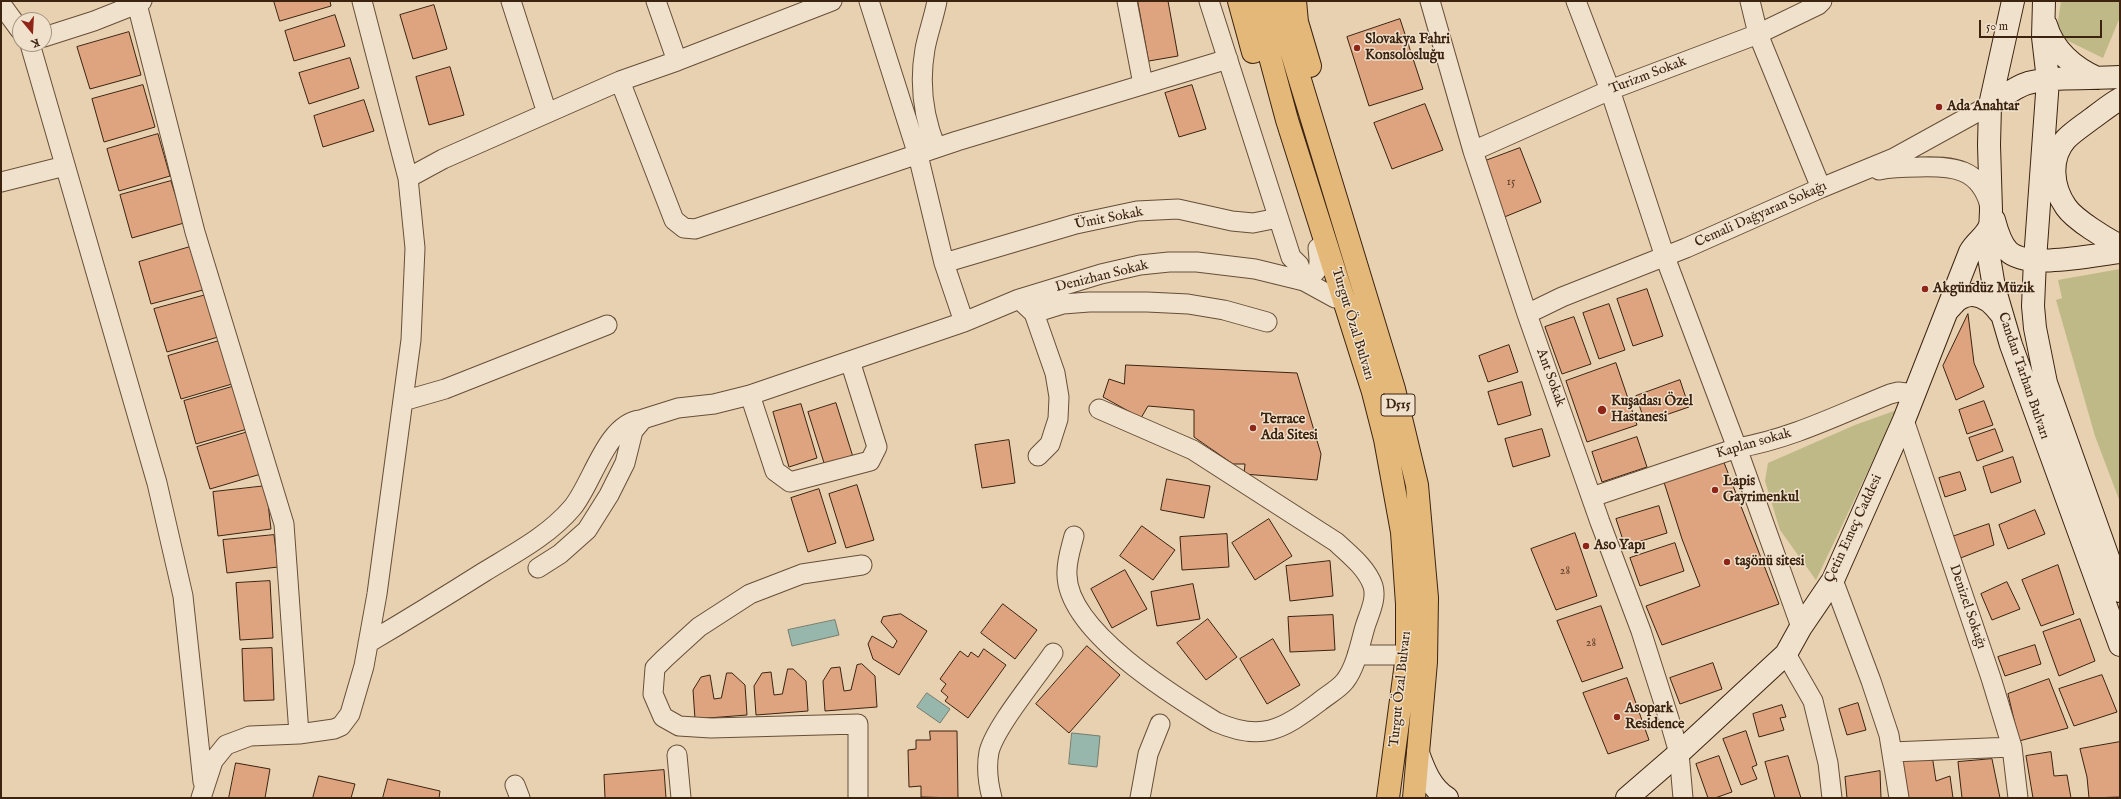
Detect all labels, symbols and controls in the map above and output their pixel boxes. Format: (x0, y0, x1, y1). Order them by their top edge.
north arrow (12, 12, 52, 52)
scale bar (1981, 12, 2104, 38)
text: 50 m (1986, 19, 2008, 34)
place label: Slovakya Fahri Konsolosluğu (1365, 32, 1450, 64)
text: K (29, 35, 41, 50)
marker: Slovakya Fahri Konsolosluğu (1352, 43, 1362, 53)
street label: Turizm Sokak (1607, 54, 1689, 98)
place label: Ada Anahtar (1947, 99, 2019, 115)
marker: Ada Anahtar (1934, 102, 1944, 112)
house number: 15 (1507, 176, 1515, 190)
street label: Cemali Dağyaran Sokağı (1692, 178, 1830, 252)
street label: Ümit Sokak (1073, 204, 1145, 234)
street label: Denizhan Sokak (1054, 257, 1150, 297)
street label: Turgut Özal Bulvarı (1327, 266, 1377, 382)
place label: Akgündüz Müzik (1933, 281, 2035, 297)
marker: Akgündüz Müzik (1920, 284, 1930, 294)
street label: Candan Tarhan Bulvarı (1993, 310, 2053, 442)
street label: Ant Sokak (1532, 347, 1568, 409)
road number: D515 (1381, 394, 1415, 416)
place label: Kuşadası Özel Hastanesi (1611, 394, 1693, 426)
marker: Kuşadası Özel Hastanesi (1596, 404, 1608, 416)
place label: Terrace Ada Sitesi (1261, 412, 1318, 444)
marker: Terrace Ada Sitesi (1248, 423, 1258, 433)
street label: Kaplan sokak (1714, 425, 1794, 463)
street label: Çetin Emeç Caddesi (1822, 472, 1886, 586)
place label: Lapis Gayrimenkul (1723, 474, 1799, 506)
marker: Lapis Gayrimenkul (1710, 485, 1720, 495)
place label: Aso Yapı (1594, 538, 1646, 554)
marker: Aso Yapı (1581, 541, 1591, 551)
place label: taşönü sitesi (1735, 554, 1804, 570)
marker: taşönü sitesi (1722, 557, 1732, 567)
street label: Denizel Sokağı (1945, 563, 1989, 651)
house number: 28 (1560, 565, 1570, 579)
street label: Turgut Özal Bulvarı (1387, 630, 1415, 748)
house number: 28 (1586, 637, 1596, 651)
place label: Asopark Residence (1625, 701, 1684, 734)
marker: Asopark Residence (1612, 712, 1622, 722)

